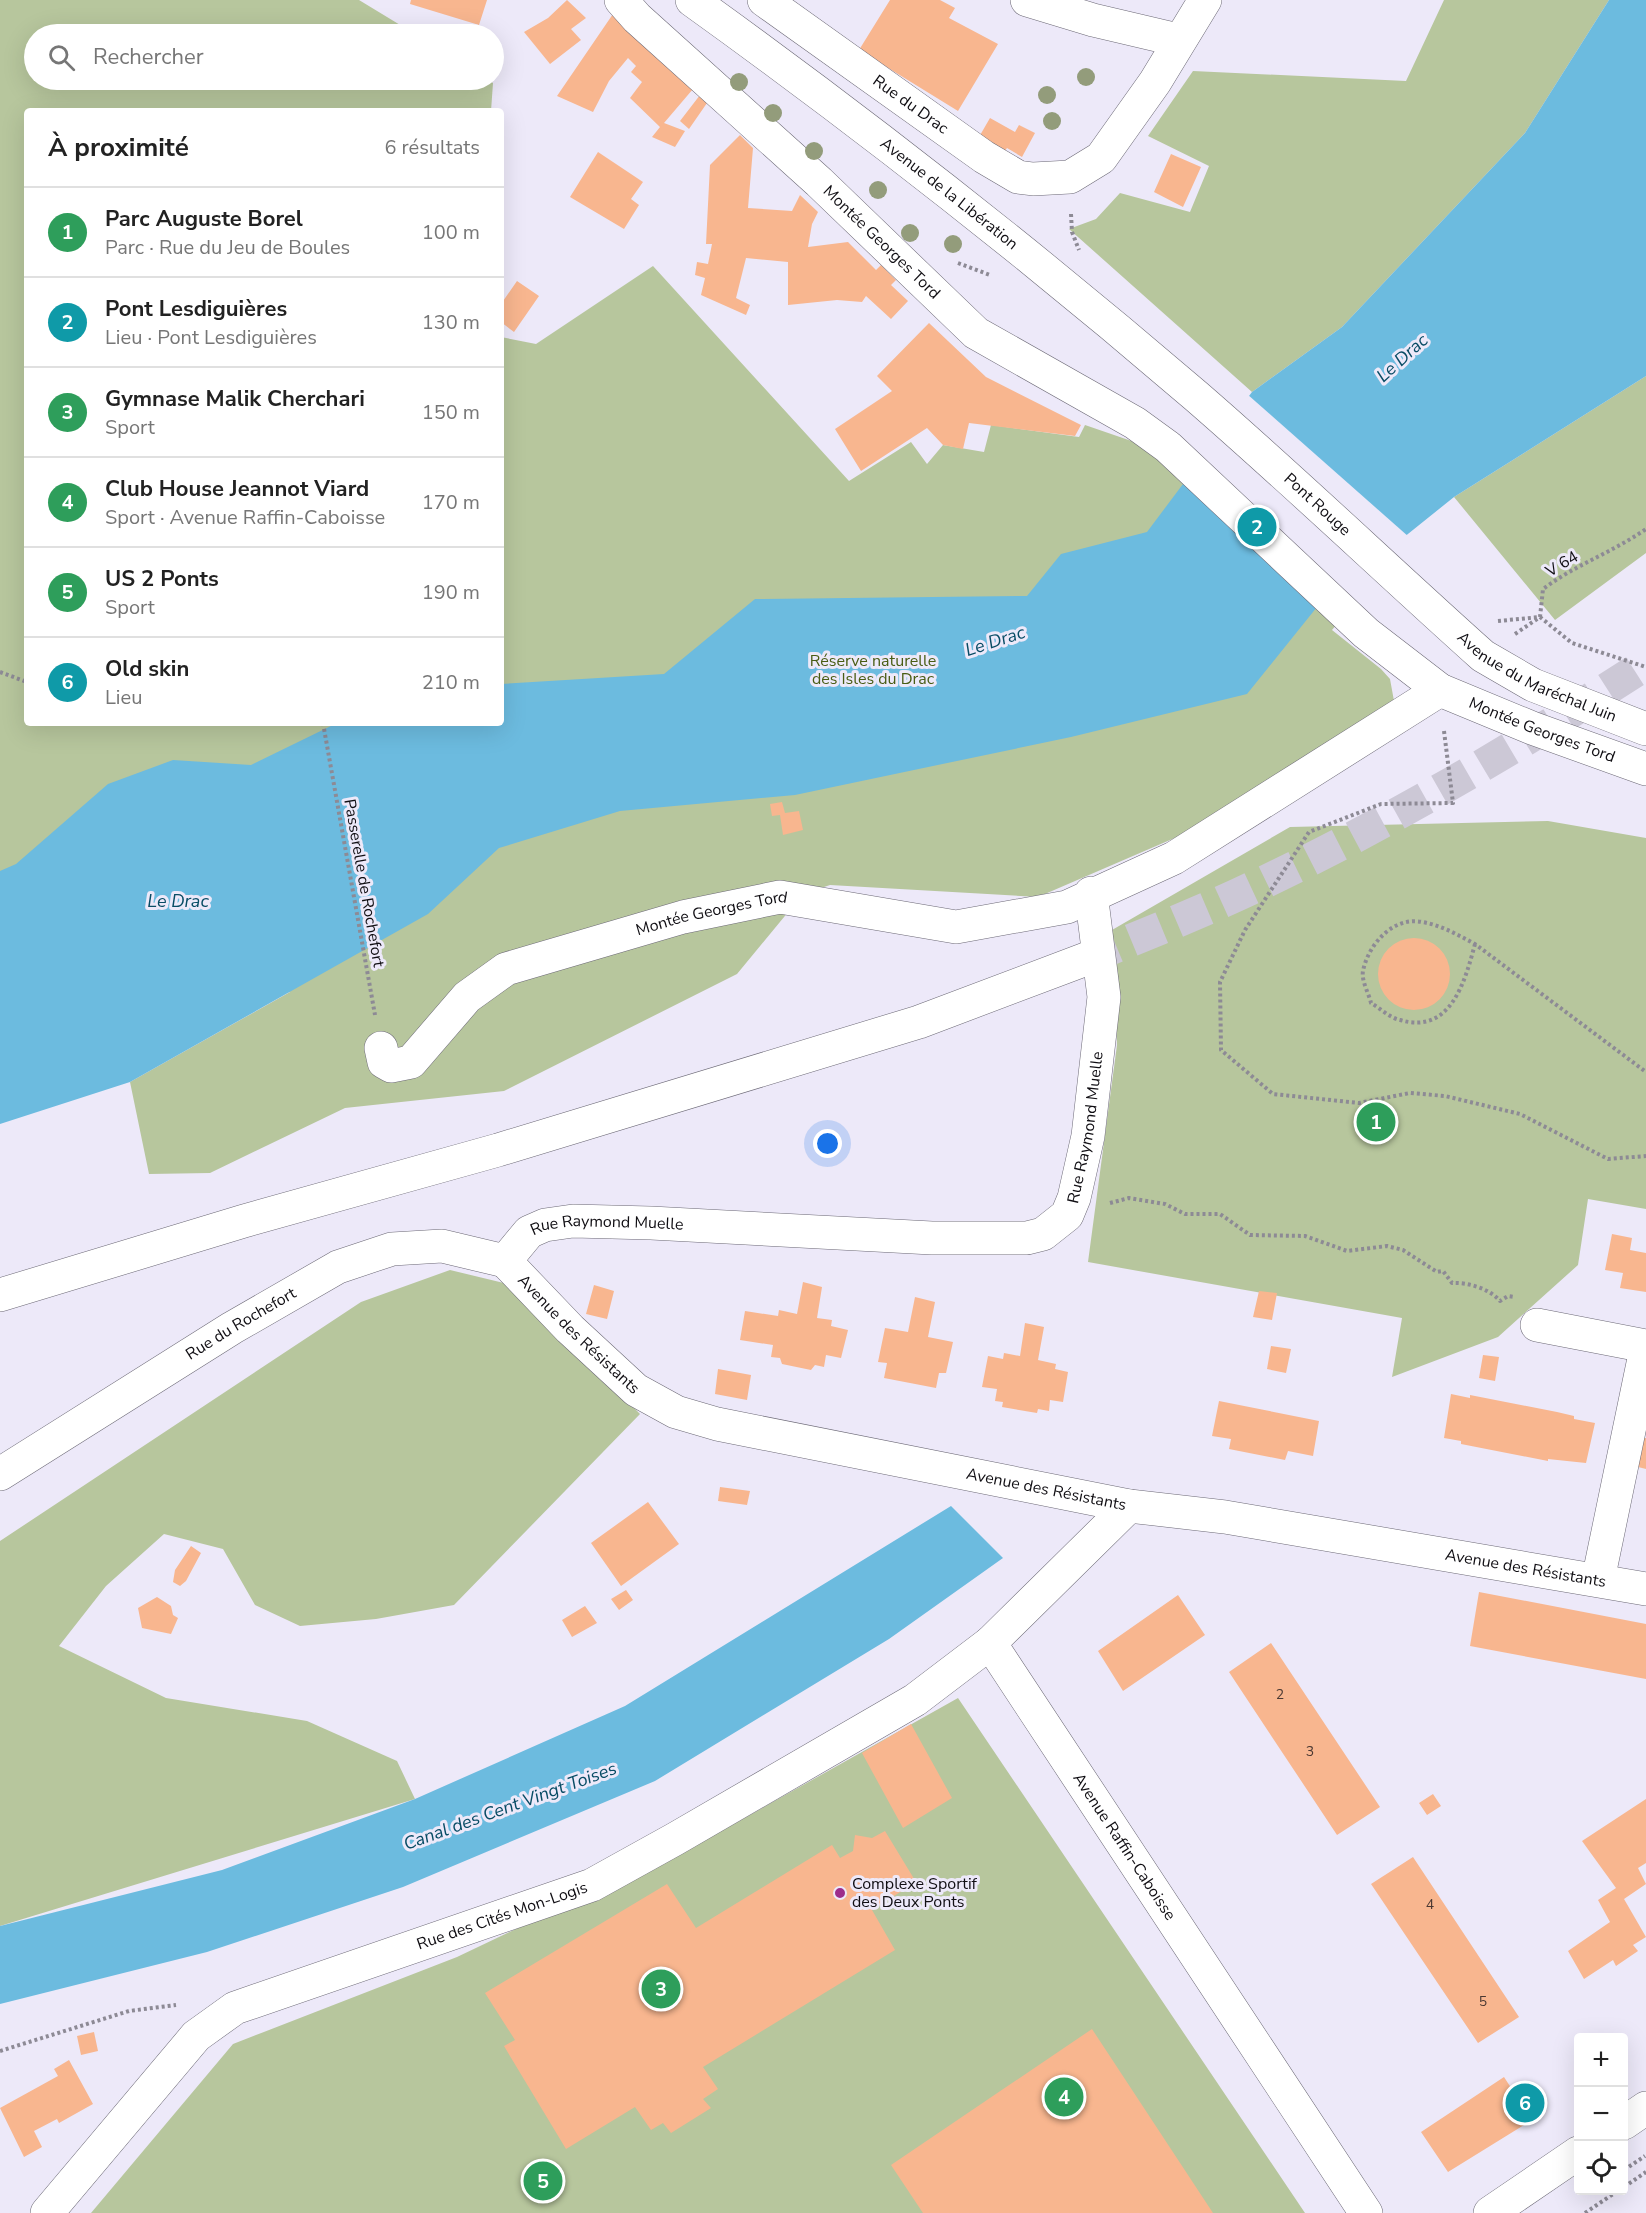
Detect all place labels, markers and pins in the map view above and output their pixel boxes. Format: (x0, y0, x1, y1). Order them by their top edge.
pin: 2 (1238, 504, 1276, 550)
pin: 1 (1356, 1100, 1396, 1144)
place label: Complexe Sportif des Deux Ponts (852, 1873, 978, 1913)
marker: Complexe Sportif des Deux Ponts (833, 1886, 847, 1900)
pin: 3 (642, 1966, 680, 2012)
pin: 4 (1044, 2074, 1084, 2120)
pin: 6 (1506, 2080, 1544, 2126)
pin: 5 (524, 2158, 562, 2204)

